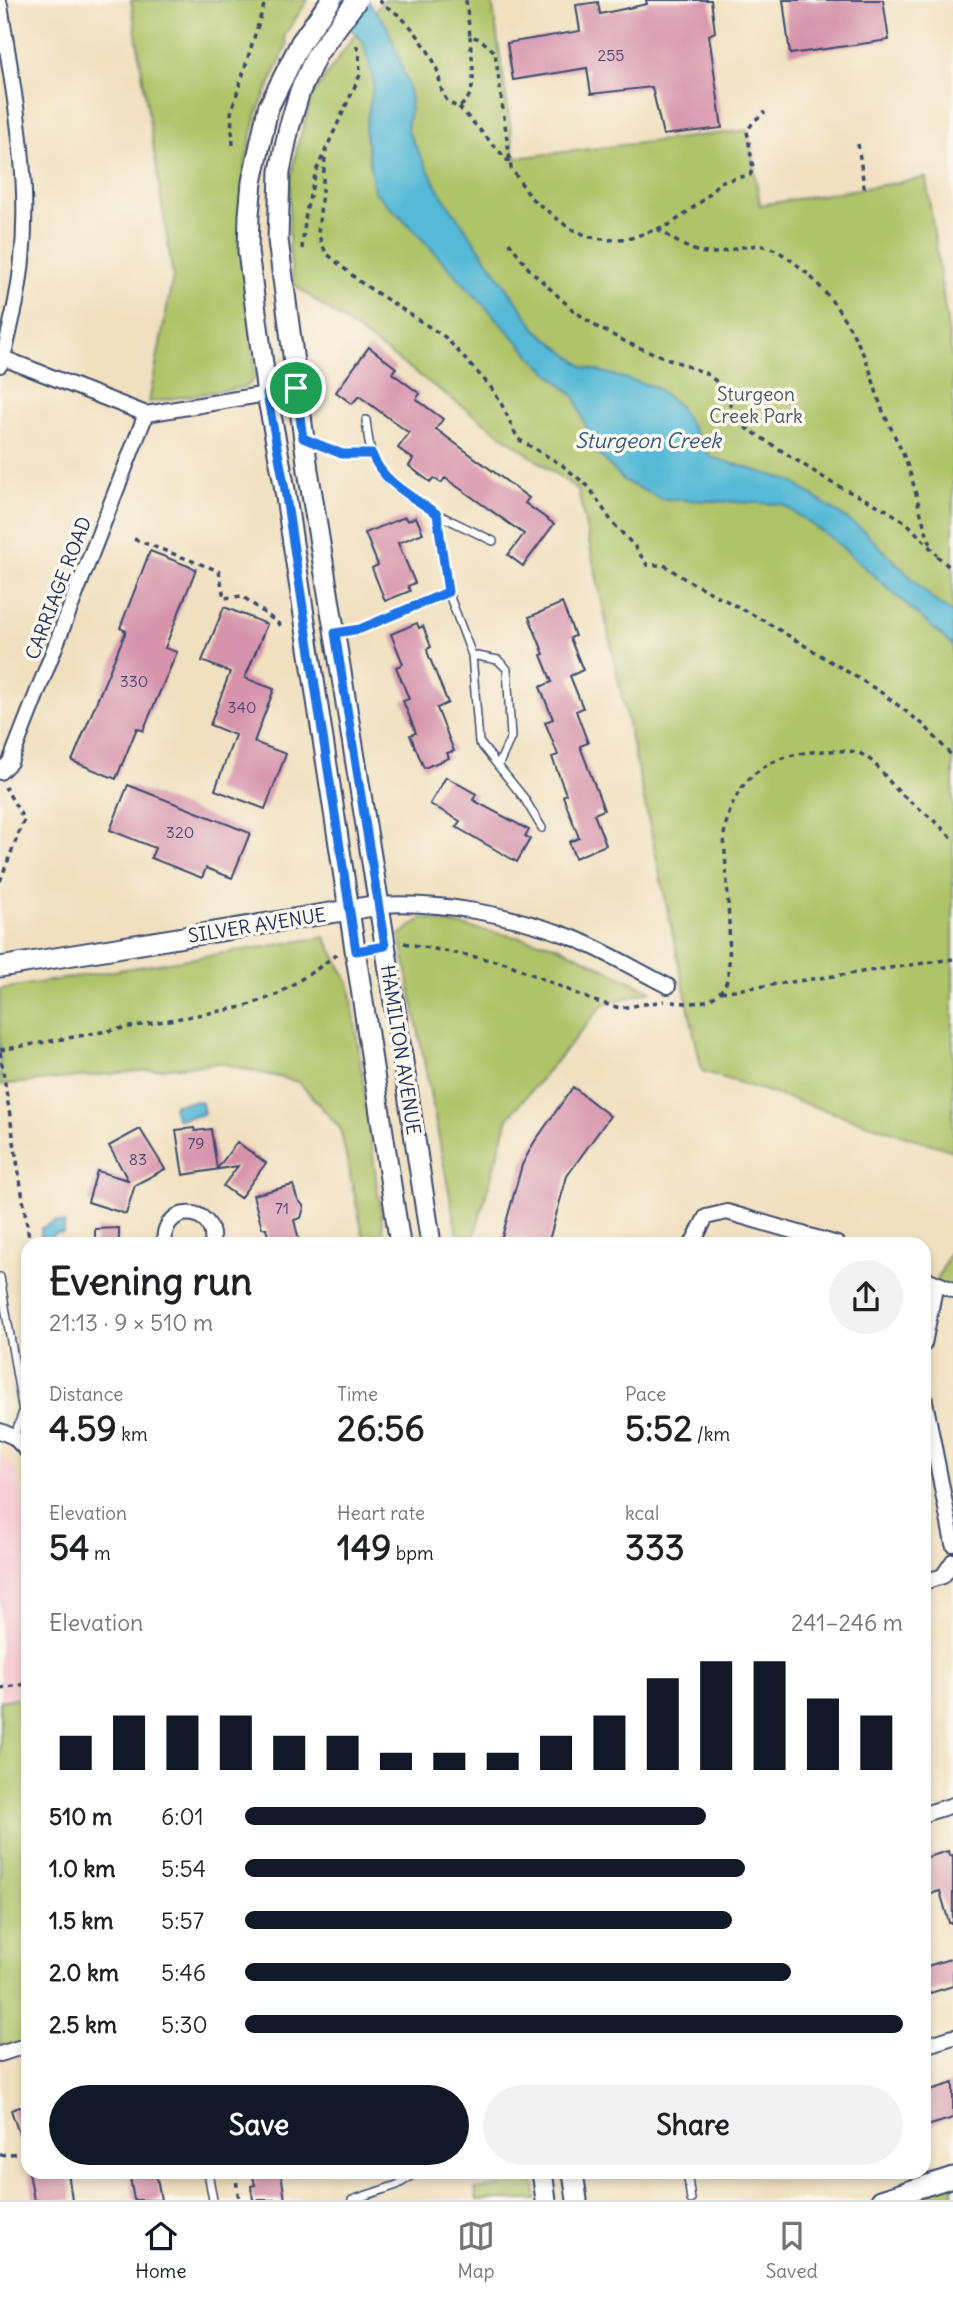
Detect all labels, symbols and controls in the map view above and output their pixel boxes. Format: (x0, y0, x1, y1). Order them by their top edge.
house number: 255 (597, 45, 625, 65)
pin (266, 358, 326, 418)
icon: arrive (277, 369, 315, 407)
park label: Sturgeon Creek Park (709, 382, 803, 428)
water label: Sturgeon Creek (575, 427, 722, 454)
street label: CARRIAGE ROAD (20, 513, 96, 663)
house number: 330 (120, 671, 148, 691)
house number: 340 (228, 697, 256, 717)
house number: 320 (166, 822, 194, 842)
street label: SILVER AVENUE (186, 902, 328, 948)
street label: HAMILTON AVENUE (376, 963, 426, 1137)
house number: 79 (187, 1133, 205, 1153)
house number: 83 (129, 1149, 147, 1169)
house number: 71 (275, 1198, 289, 1218)
text: Evening run (49, 1258, 252, 1305)
button: share (829, 1260, 903, 1334)
text: 21:13 · 9 × 510 m (49, 1308, 213, 1337)
text: Distance (49, 1382, 123, 1406)
text: Time (337, 1382, 378, 1406)
text: Pace (625, 1382, 666, 1406)
text: 4.59 (49, 1406, 117, 1450)
text: 26:56 (337, 1406, 425, 1450)
text: 5:52 (625, 1406, 692, 1450)
text: km (117, 1422, 148, 1446)
text: /km (692, 1422, 730, 1446)
text: Elevation (49, 1501, 127, 1525)
text: Heart rate (337, 1501, 425, 1525)
text: kcal (625, 1501, 659, 1525)
text: 54 (49, 1525, 89, 1569)
text: 149 (337, 1525, 391, 1569)
text: 333 (625, 1525, 685, 1569)
text: m (89, 1541, 111, 1565)
text: bpm (391, 1541, 434, 1565)
text: Elevation (49, 1608, 143, 1637)
text: 241–246 m (791, 1608, 903, 1637)
text: 510 m (49, 1802, 112, 1831)
text: 6:01 (161, 1802, 204, 1831)
text: 1.0 km (49, 1854, 115, 1883)
text: 5:54 (161, 1854, 206, 1883)
text: 1.5 km (49, 1906, 114, 1935)
text: 5:57 (161, 1906, 204, 1935)
text: 2.0 km (49, 1958, 119, 1987)
text: 5:46 (161, 1958, 206, 1987)
text: 2.5 km (49, 2010, 117, 2039)
text: 5:30 (161, 2010, 208, 2039)
button: Save (49, 2085, 469, 2165)
button: Share (483, 2085, 903, 2165)
tab: Home (135, 2217, 187, 2283)
tab: Map (457, 2217, 495, 2283)
tab: Saved (766, 2217, 818, 2283)

